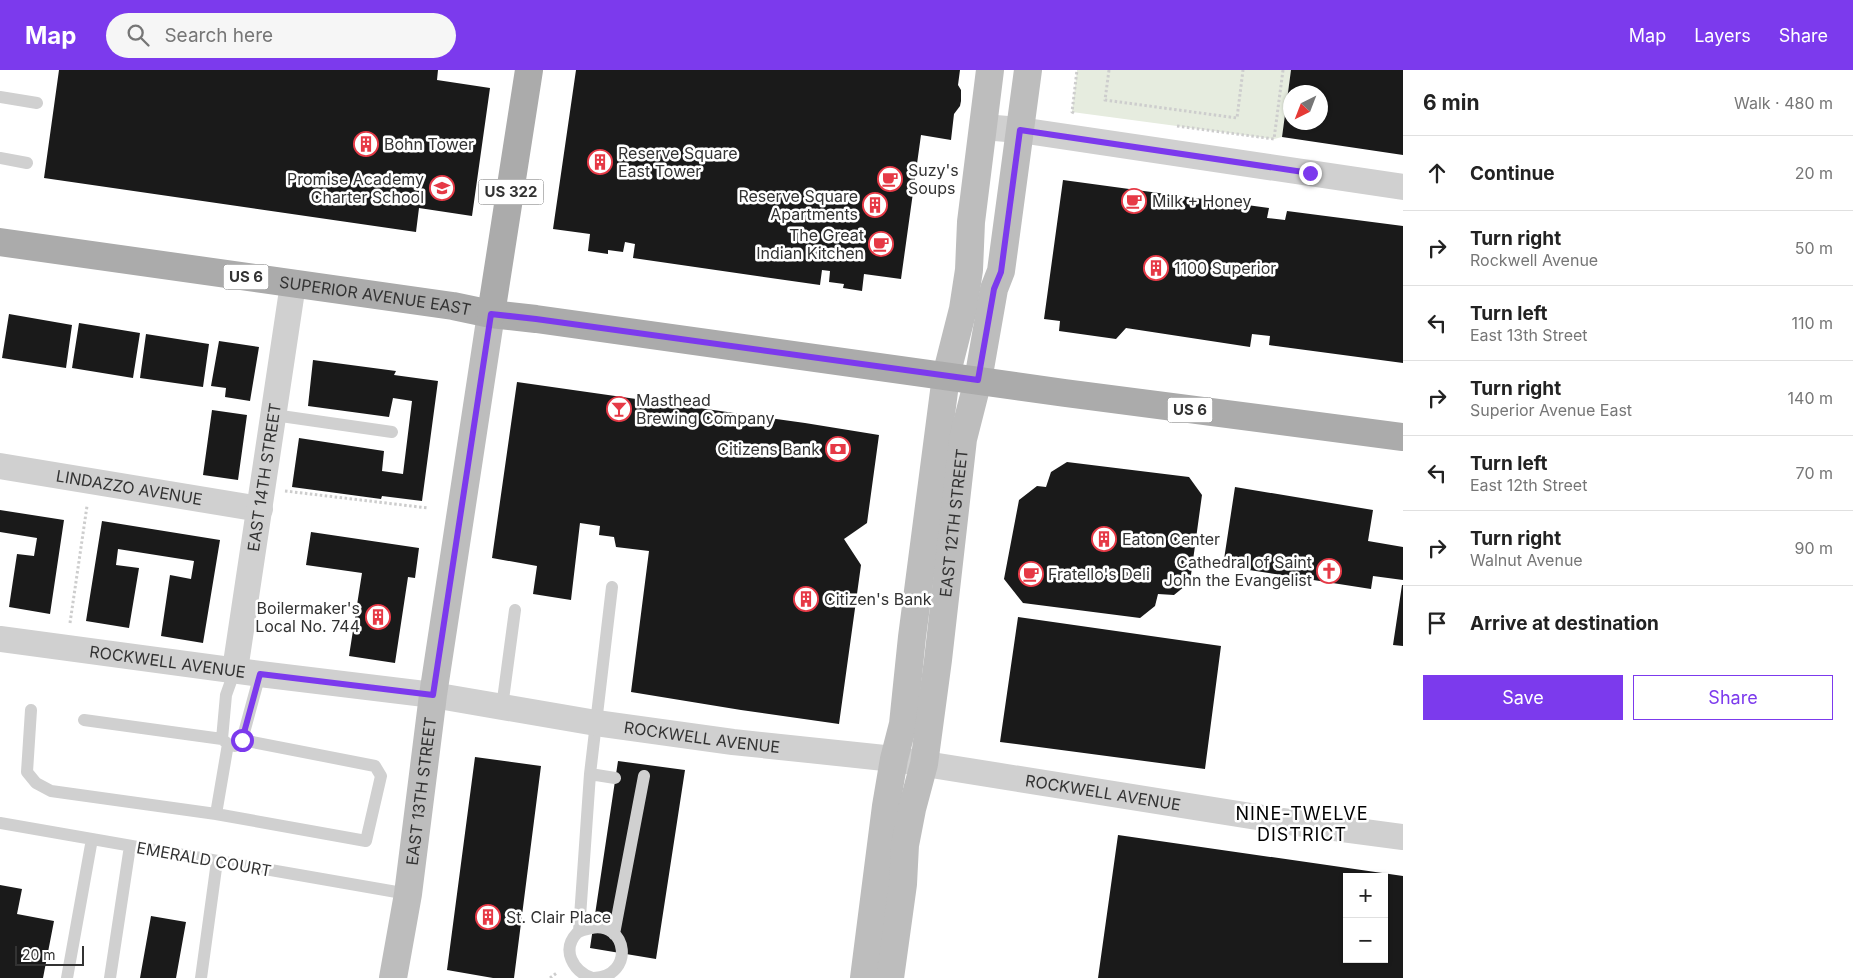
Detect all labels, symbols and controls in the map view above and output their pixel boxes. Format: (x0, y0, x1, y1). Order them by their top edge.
search box (106, 13, 456, 58)
text: Map (25, 21, 76, 50)
icon: search (124, 21, 152, 49)
text: Search here (164, 24, 273, 47)
text: Map (1629, 25, 1666, 46)
text: Layers (1694, 25, 1751, 46)
text: Share (1779, 25, 1828, 46)
north arrow (1283, 85, 1328, 130)
text: 6 min (1423, 90, 1480, 115)
text: Walk · 480 m (1734, 93, 1833, 113)
building icon: Bohn Tower (353, 131, 379, 157)
place label: Bohn Tower (384, 134, 474, 154)
place label: Reserve Square East Tower (618, 143, 738, 181)
building icon: Reserve Square East Tower (587, 149, 613, 175)
icon: ahead (1423, 159, 1451, 187)
place label: Suzy's Soups (908, 160, 959, 198)
route end (1299, 162, 1322, 185)
text: Continue (1470, 162, 1555, 185)
text: 20 m (1795, 163, 1833, 183)
cafe icon: Suzy's Soups (877, 166, 903, 192)
place label: Promise Academy Charter School (287, 169, 424, 207)
school or university icon: Promise Academy Charter School (429, 175, 455, 201)
road number: US 322 (478, 180, 544, 204)
place label: Reserve Square Apartments (738, 186, 858, 224)
cafe icon: Milk + Honey (1121, 188, 1147, 214)
place label: Milk + Honey (1152, 191, 1252, 211)
building icon: Reserve Square Apartments (862, 192, 888, 218)
place label: The Great Indian Kitchen (756, 225, 864, 263)
text: Turn right (1470, 227, 1561, 250)
cafe icon: The Great Indian Kitchen (868, 231, 894, 257)
icon: right (1423, 234, 1451, 262)
text: 50 m (1795, 238, 1833, 258)
text: Rockwell Avenue (1470, 250, 1598, 270)
building icon: 1100 Superior (1143, 255, 1169, 281)
place label: 1100 Superior (1174, 258, 1276, 278)
road number: US 6 (224, 264, 268, 290)
street label: SUPERIOR AVENUE EAST (278, 272, 473, 320)
text: Turn left (1470, 302, 1548, 325)
icon: left (1423, 309, 1451, 337)
text: 110 m (1791, 313, 1833, 333)
text: East 13th Street (1470, 325, 1588, 345)
text: Turn right (1470, 377, 1561, 400)
icon: right (1423, 384, 1451, 412)
text: 140 m (1788, 388, 1833, 408)
place label: Masthead Brewing Company (636, 390, 774, 428)
bar icon: Masthead Brewing Company (606, 396, 632, 422)
road number: US 6 (1168, 398, 1212, 422)
text: Superior Avenue East (1470, 400, 1632, 420)
street label: EAST 14TH STREET (243, 402, 285, 553)
bank icon: Citizens Bank (825, 436, 851, 462)
place label: Citizens Bank (717, 439, 820, 459)
street label: EAST 12TH STREET (935, 448, 972, 598)
text: Turn left (1470, 452, 1548, 475)
icon: left (1423, 459, 1451, 487)
text: 70 m (1796, 463, 1833, 483)
street label: LINDAZZO AVENUE (55, 465, 204, 509)
text: East 12th Street (1470, 475, 1587, 495)
building icon: Eaton Center (1091, 526, 1117, 552)
text: Turn right (1470, 527, 1561, 550)
place label: Eaton Center (1122, 529, 1220, 549)
icon: right (1423, 534, 1451, 562)
text: 90 m (1794, 538, 1833, 558)
text: Walnut Avenue (1470, 550, 1583, 570)
place label: Cathedral of Saint John the Evangelist (1164, 552, 1312, 590)
church icon: Cathedral of Saint John the Evangelist (1316, 558, 1342, 584)
cafe icon: Fratello's Deli (1018, 561, 1044, 587)
place label: Fratello's Deli (1048, 564, 1150, 584)
building icon: Citizen's Bank (793, 586, 819, 612)
place label: Citizen's Bank (824, 589, 932, 609)
place label: Boilermaker's Local No. 744 (255, 598, 360, 636)
building icon: Boilermaker's Local No. 744 (365, 604, 391, 630)
icon: arrive (1423, 609, 1451, 637)
text: Arrive at destination (1470, 612, 1659, 635)
street label: ROCKWELL AVENUE (88, 641, 247, 682)
button: Save (1423, 675, 1623, 720)
button: Share (1633, 675, 1833, 720)
street label: EAST 13TH STREET (402, 716, 440, 866)
street label: ROCKWELL AVENUE (623, 717, 781, 757)
route start (231, 729, 254, 752)
street label: ROCKWELL AVENUE (1024, 770, 1182, 815)
district label: NINE-TWELVE DISTRICT (1235, 803, 1369, 845)
street label: EMERALD COURT (135, 837, 273, 881)
map controls (1343, 873, 1388, 963)
button: + (1343, 873, 1388, 918)
building icon: St. Clair Place (475, 904, 501, 930)
place label: St. Clair Place (506, 907, 611, 927)
button: − (1343, 918, 1388, 963)
scale bar (15, 943, 84, 966)
text: 20 m (22, 946, 56, 963)

